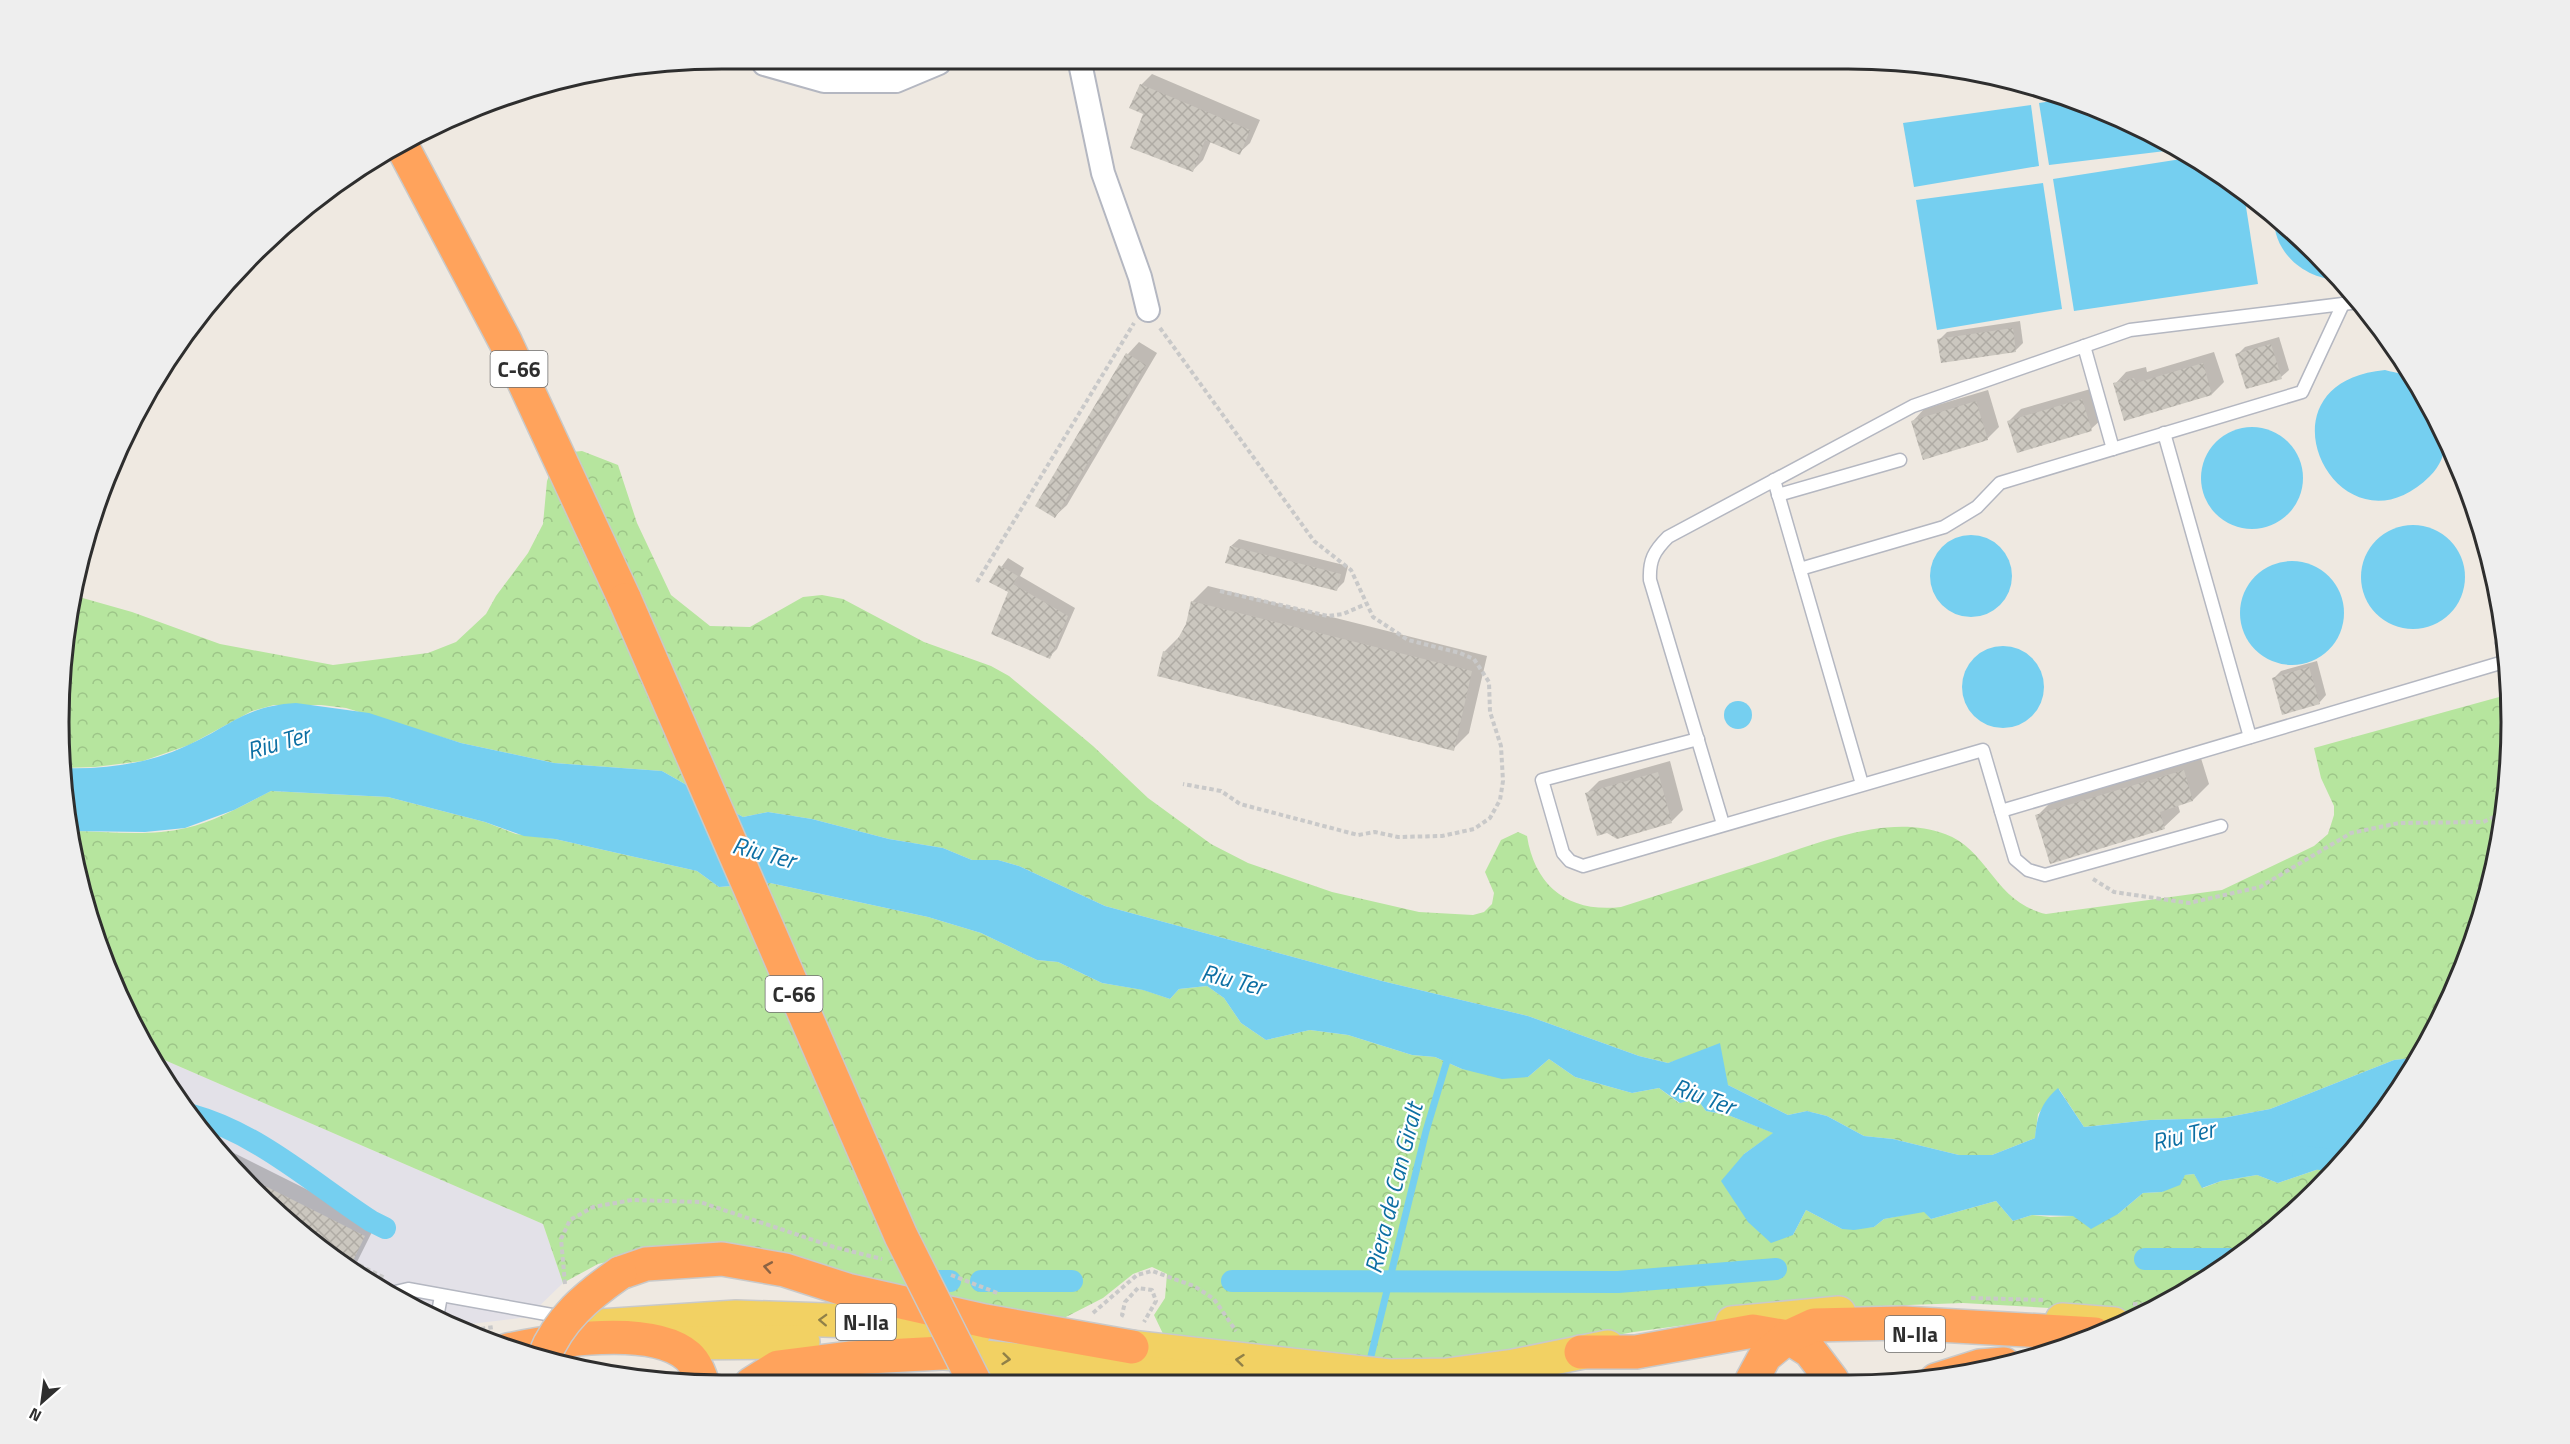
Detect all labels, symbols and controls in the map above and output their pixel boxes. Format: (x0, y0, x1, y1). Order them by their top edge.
road number: C-66 (490, 351, 548, 387)
water label: Riu Ter (242, 715, 317, 768)
water label: Riu Ter (729, 826, 803, 879)
water label: Riu Ter (1198, 954, 1272, 1005)
road number: C-66 (766, 976, 822, 1012)
water label: Riu Ter (1668, 1068, 1743, 1125)
water label: Riera de Can Giralt (1354, 1096, 1432, 1277)
water label: Riu Ter (2148, 1110, 2221, 1160)
one-way arrow (763, 1261, 773, 1273)
road number: N-IIa (836, 1304, 896, 1340)
one-way arrow (819, 1314, 828, 1327)
road number: N-IIa (1885, 1316, 1945, 1352)
one-way arrow (1001, 1352, 1011, 1365)
one-way arrow (1235, 1354, 1244, 1367)
north arrow (12, 1372, 72, 1432)
text: N (24, 1402, 45, 1428)

